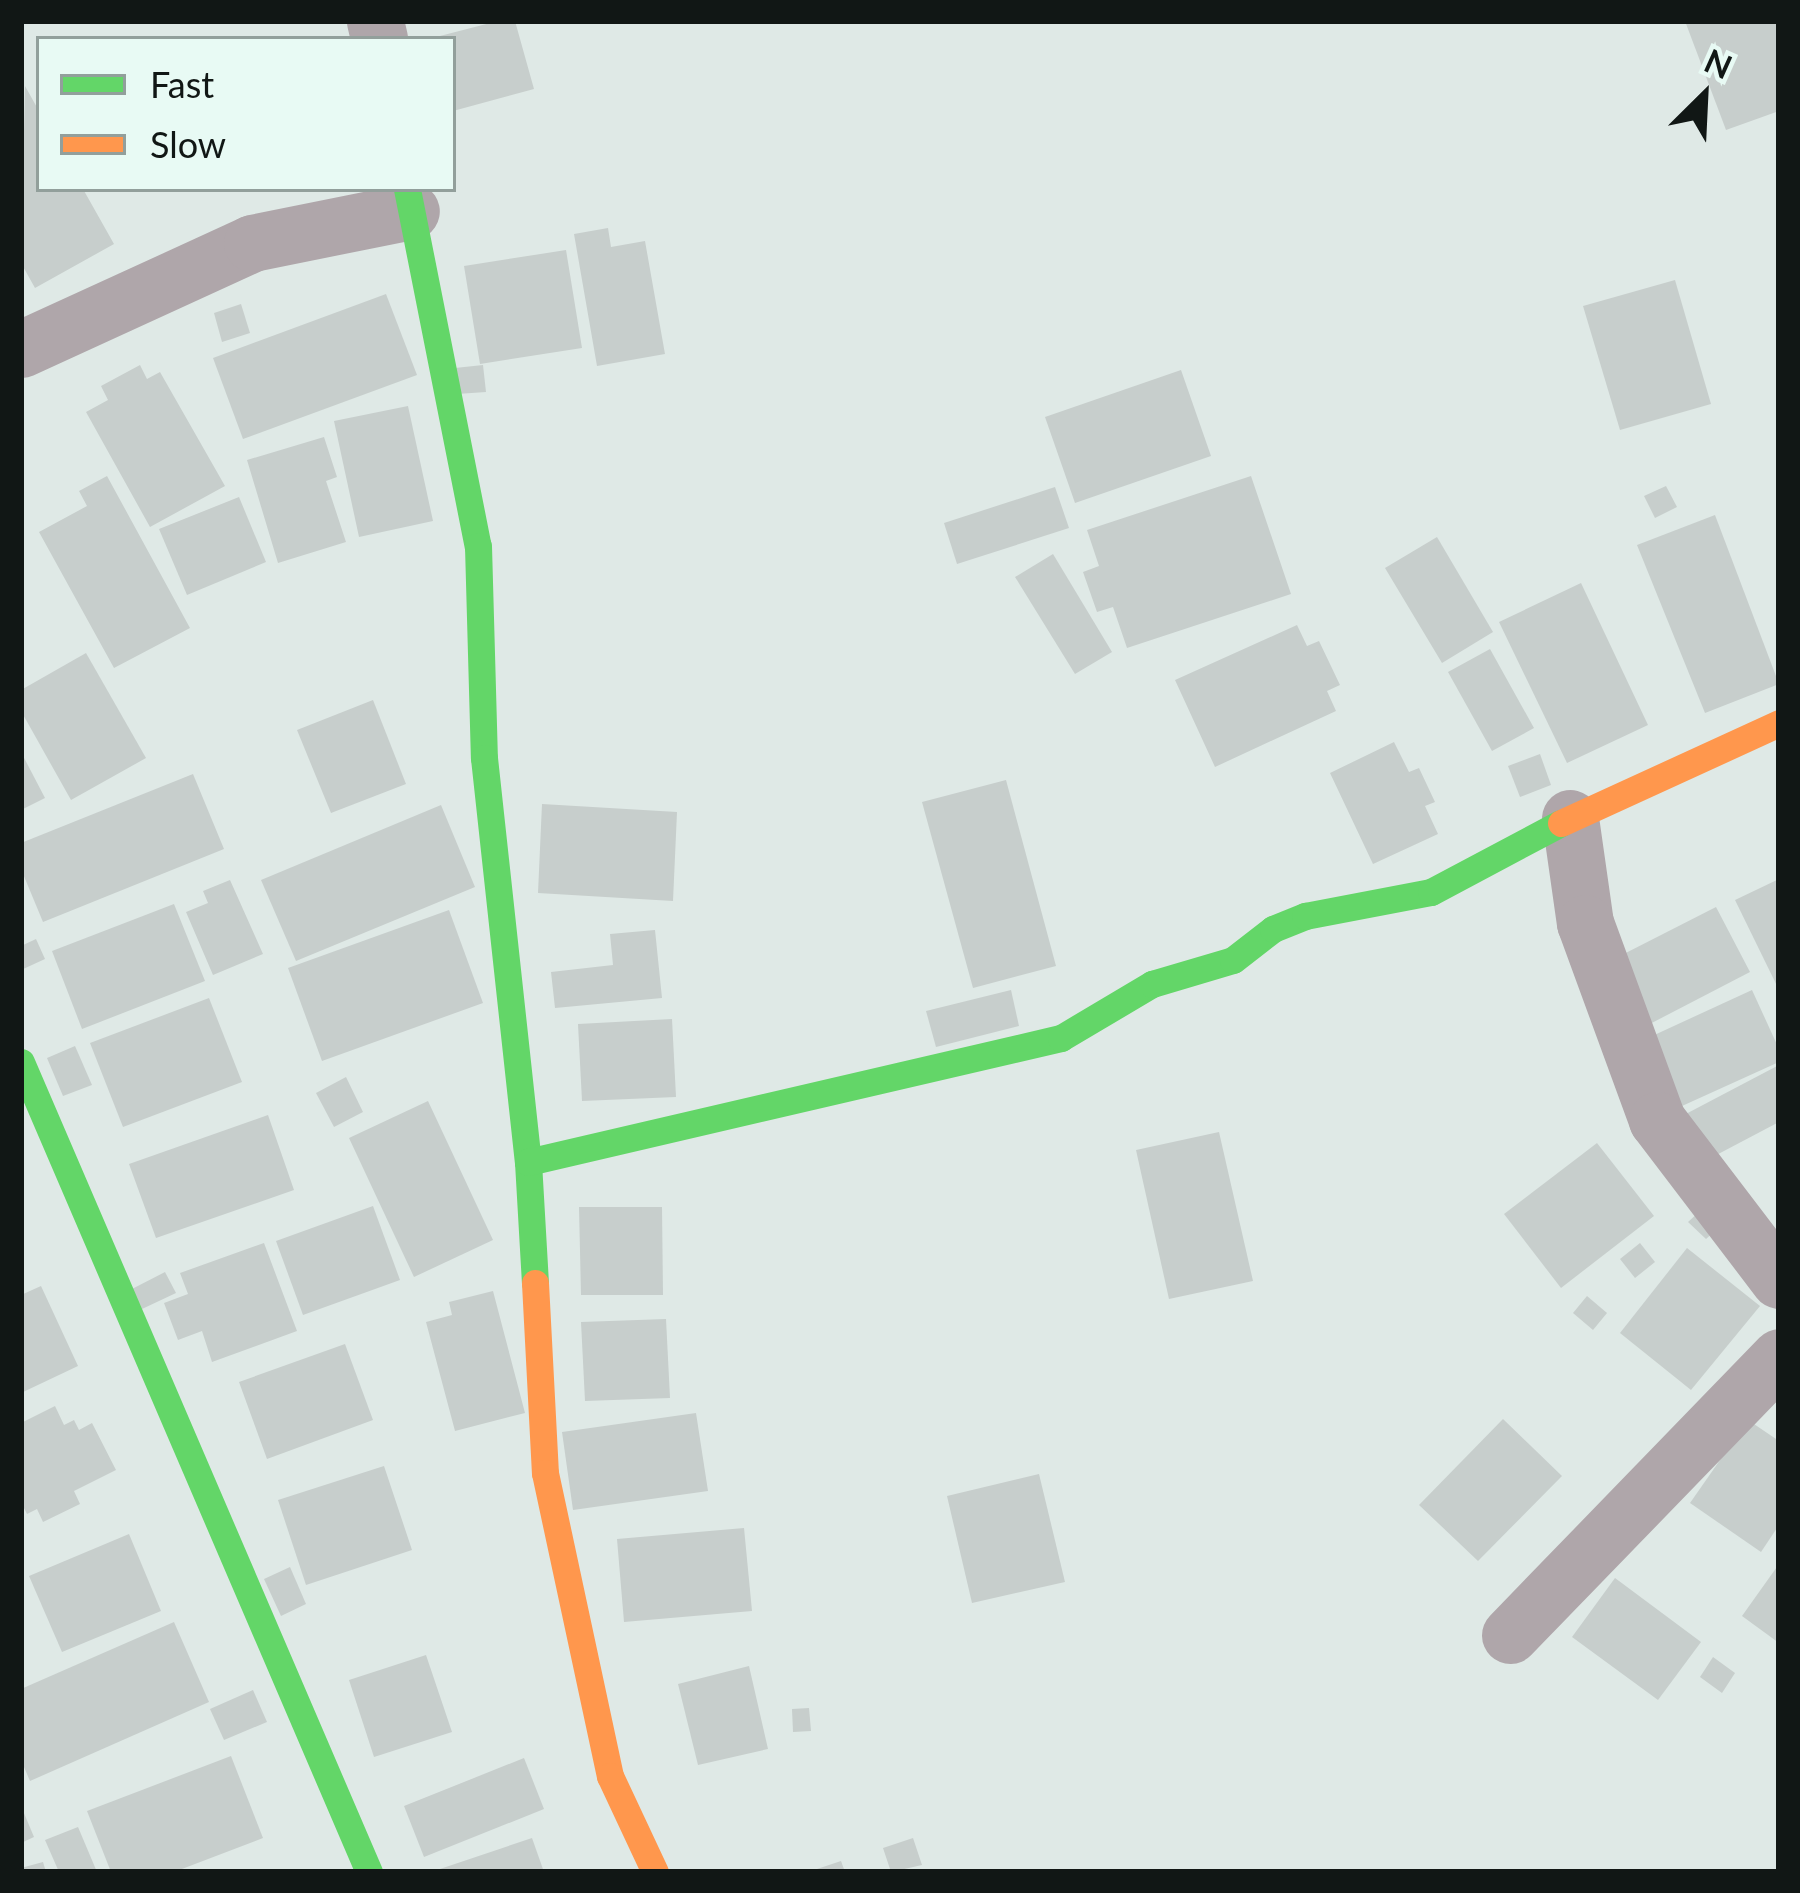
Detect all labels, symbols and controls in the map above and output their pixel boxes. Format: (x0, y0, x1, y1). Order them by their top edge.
legend (36, 36, 456, 192)
north arrow (1644, 36, 1764, 156)
text: N (1699, 40, 1738, 87)
text: Fast (150, 62, 214, 106)
text: Slow (150, 122, 226, 166)

